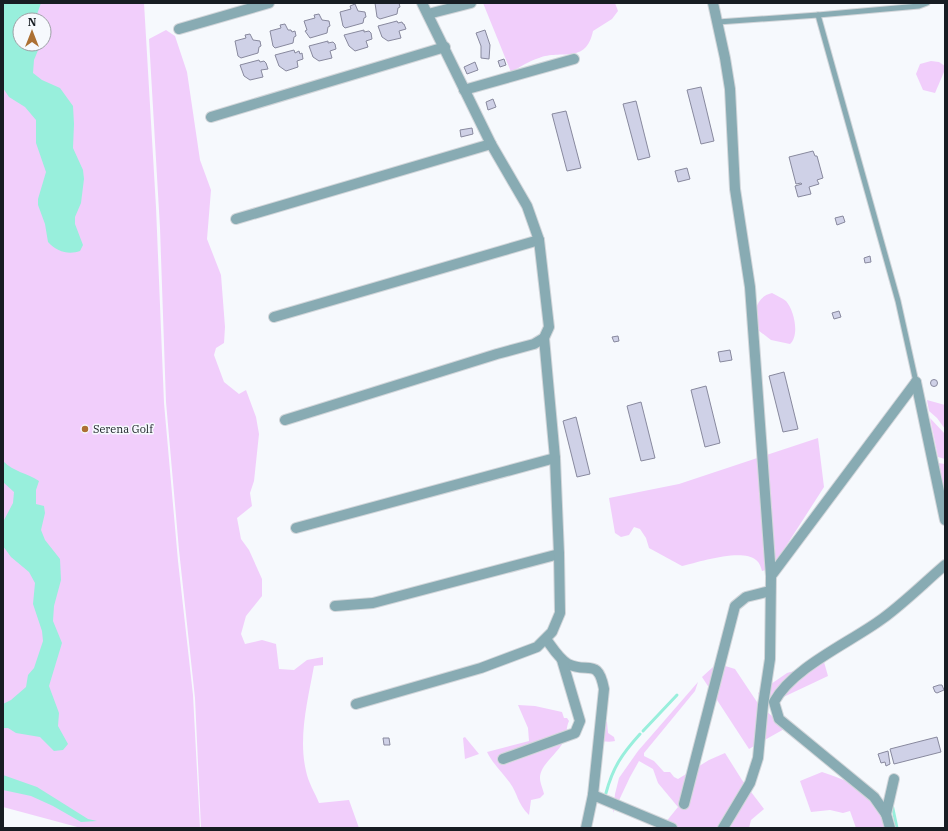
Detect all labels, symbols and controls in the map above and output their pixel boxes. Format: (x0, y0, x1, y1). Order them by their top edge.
north arrow (12, 12, 52, 52)
text: N (28, 15, 37, 29)
place label: Serena Golf (93, 422, 154, 436)
marker: Serena Golf (80, 424, 90, 434)

